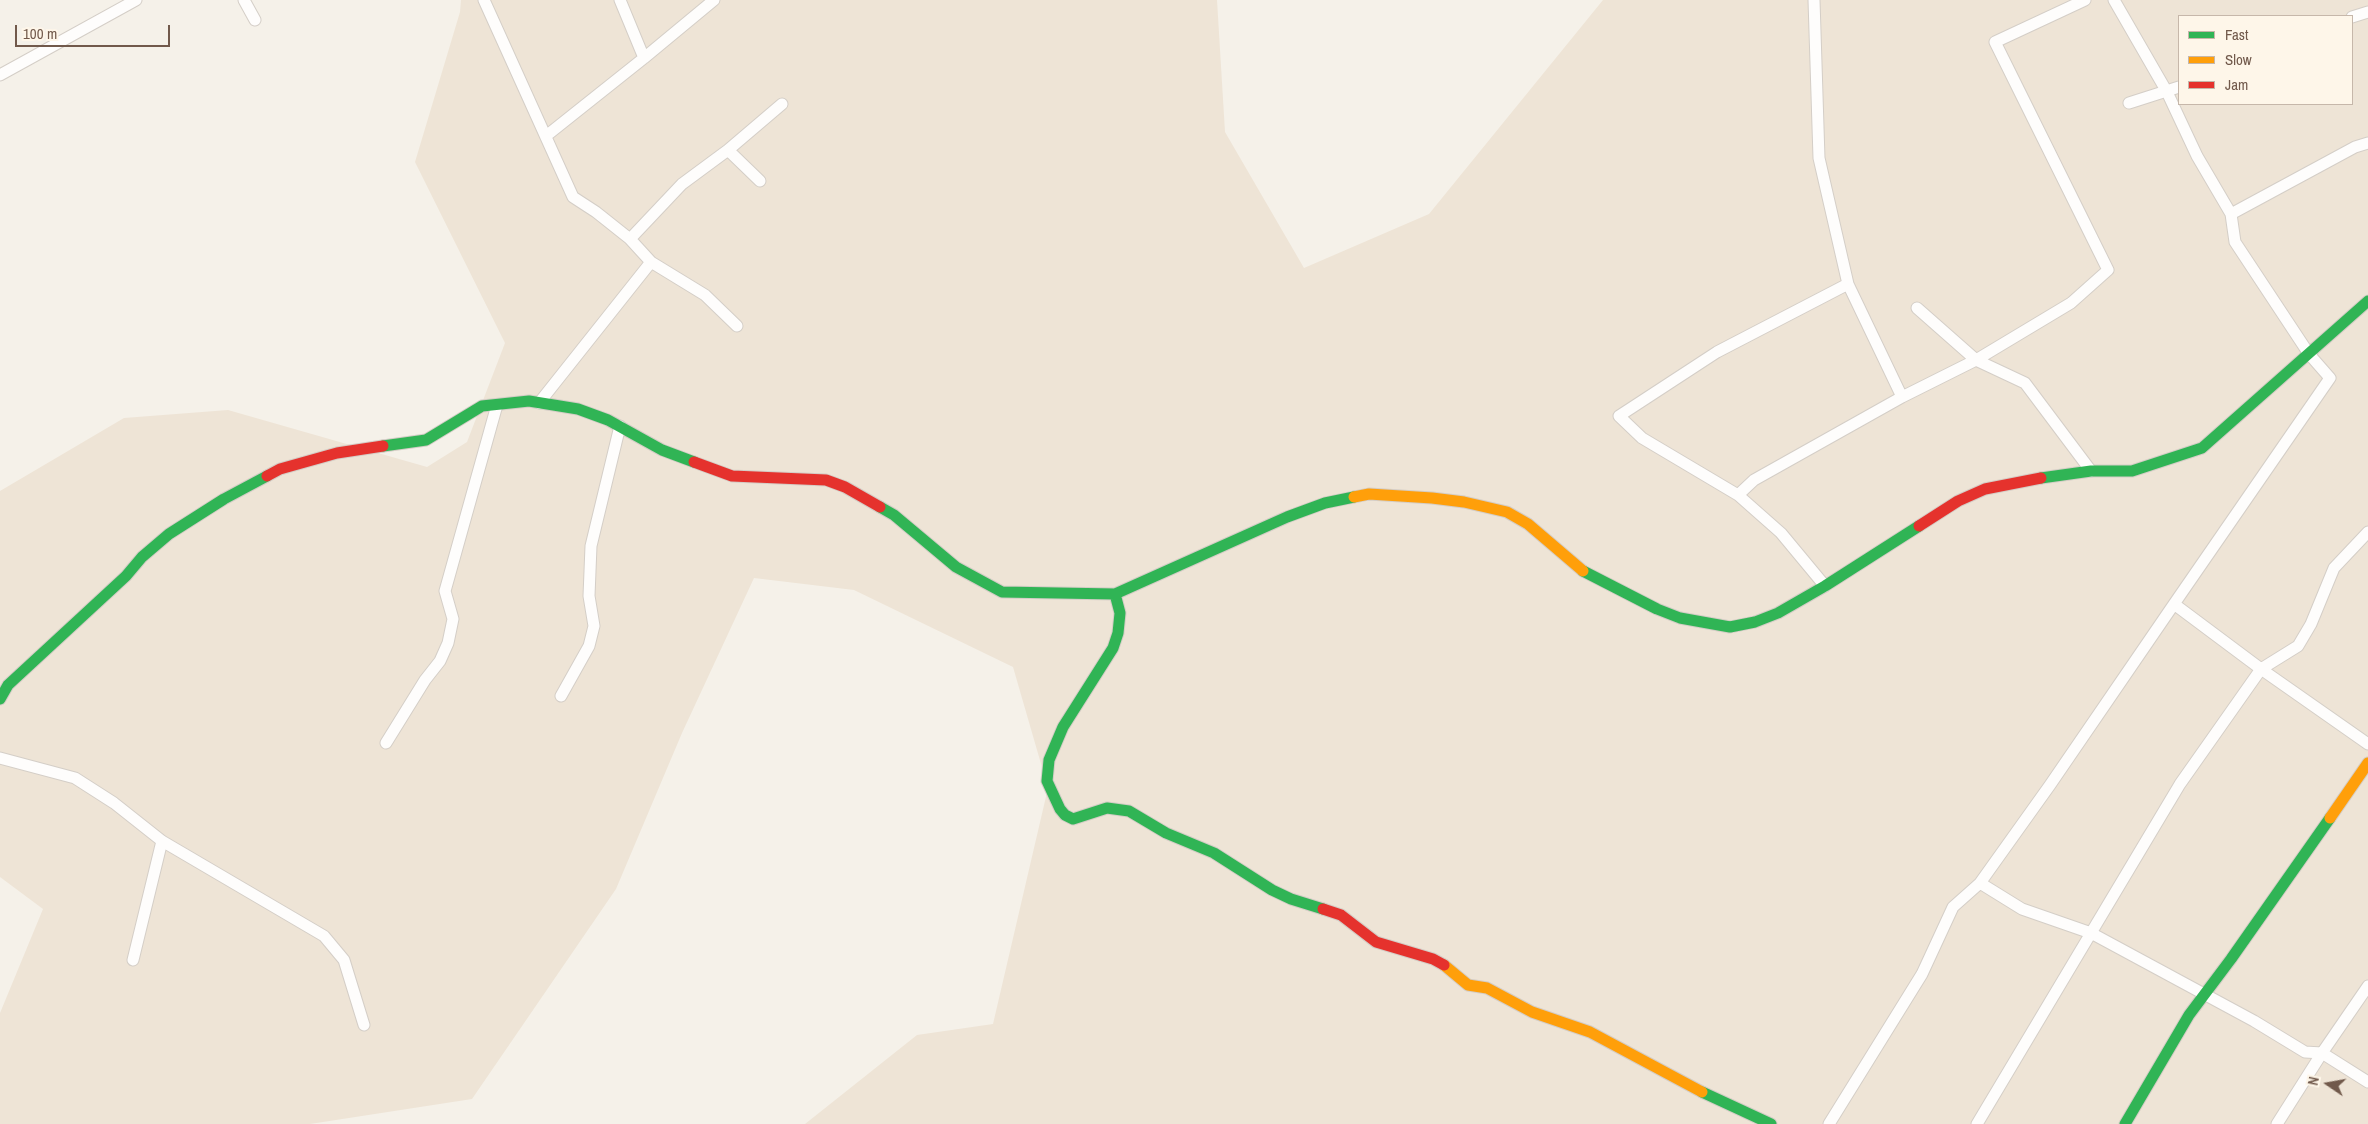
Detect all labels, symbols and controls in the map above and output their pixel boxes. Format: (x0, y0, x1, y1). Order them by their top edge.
scale bar (18, 15, 172, 47)
legend (2178, 15, 2353, 105)
text: 100 m (23, 23, 57, 44)
text: Fast (2225, 24, 2248, 45)
text: Slow (2225, 49, 2252, 70)
text: Jam (2225, 74, 2248, 95)
north arrow (2303, 1059, 2353, 1109)
text: N (2304, 1075, 2323, 1087)

